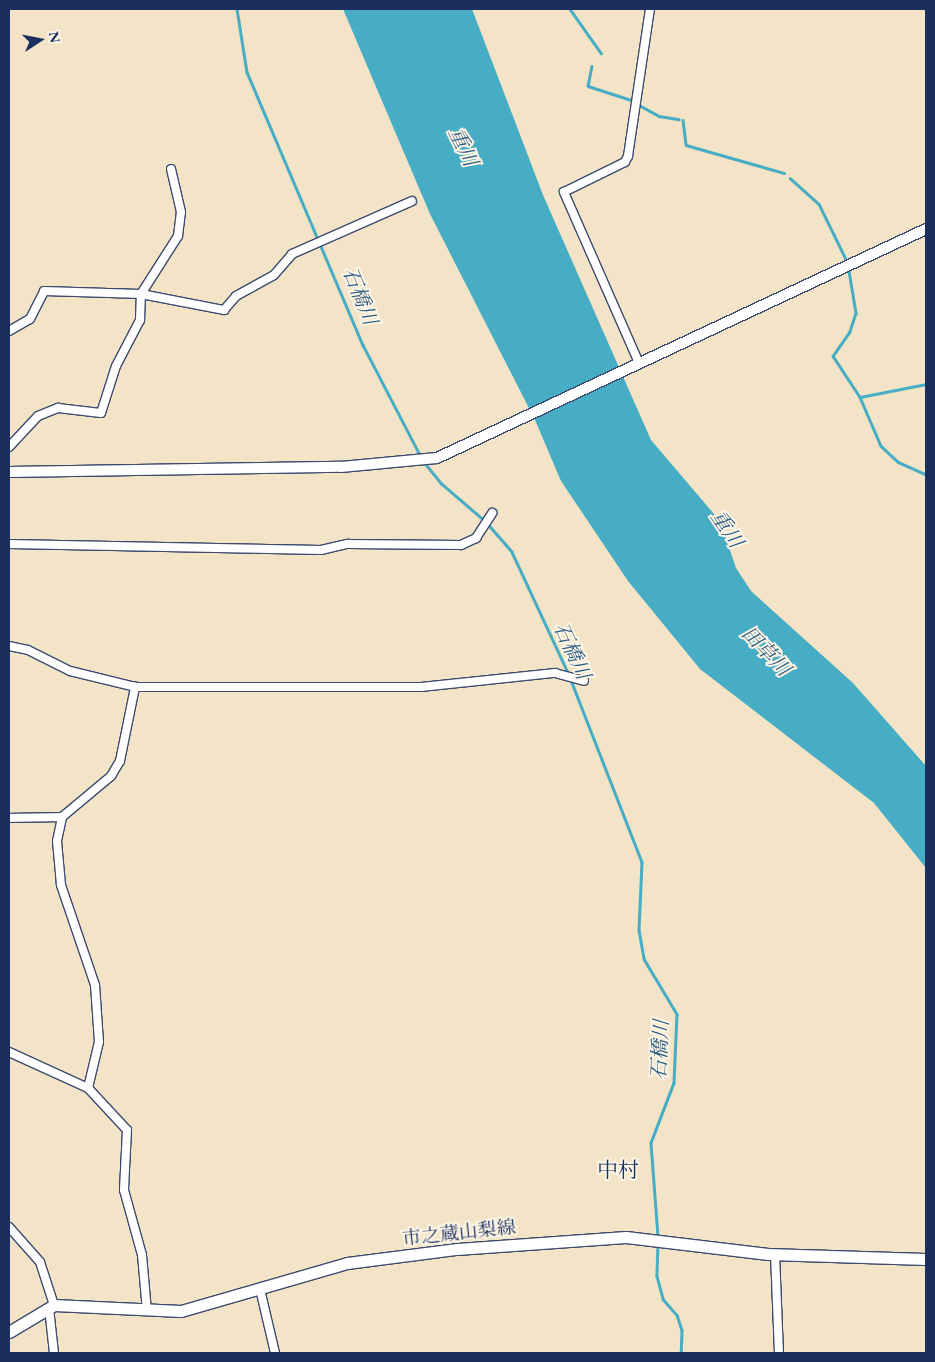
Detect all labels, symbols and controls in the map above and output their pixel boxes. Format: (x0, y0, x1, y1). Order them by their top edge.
north arrow (15, 15, 65, 65)
text: N (45, 30, 65, 44)
water label: 重川 (443, 124, 483, 170)
water label: 石橋川 (338, 264, 382, 328)
water label: 重川 (706, 506, 748, 552)
water label: 石橋川 (548, 619, 596, 683)
water label: 田草川 (737, 621, 795, 681)
water label: 石橋川 (646, 1019, 674, 1081)
district label: 中村 (597, 1157, 639, 1183)
street label: 市之蔵山梨線 (401, 1216, 517, 1250)

